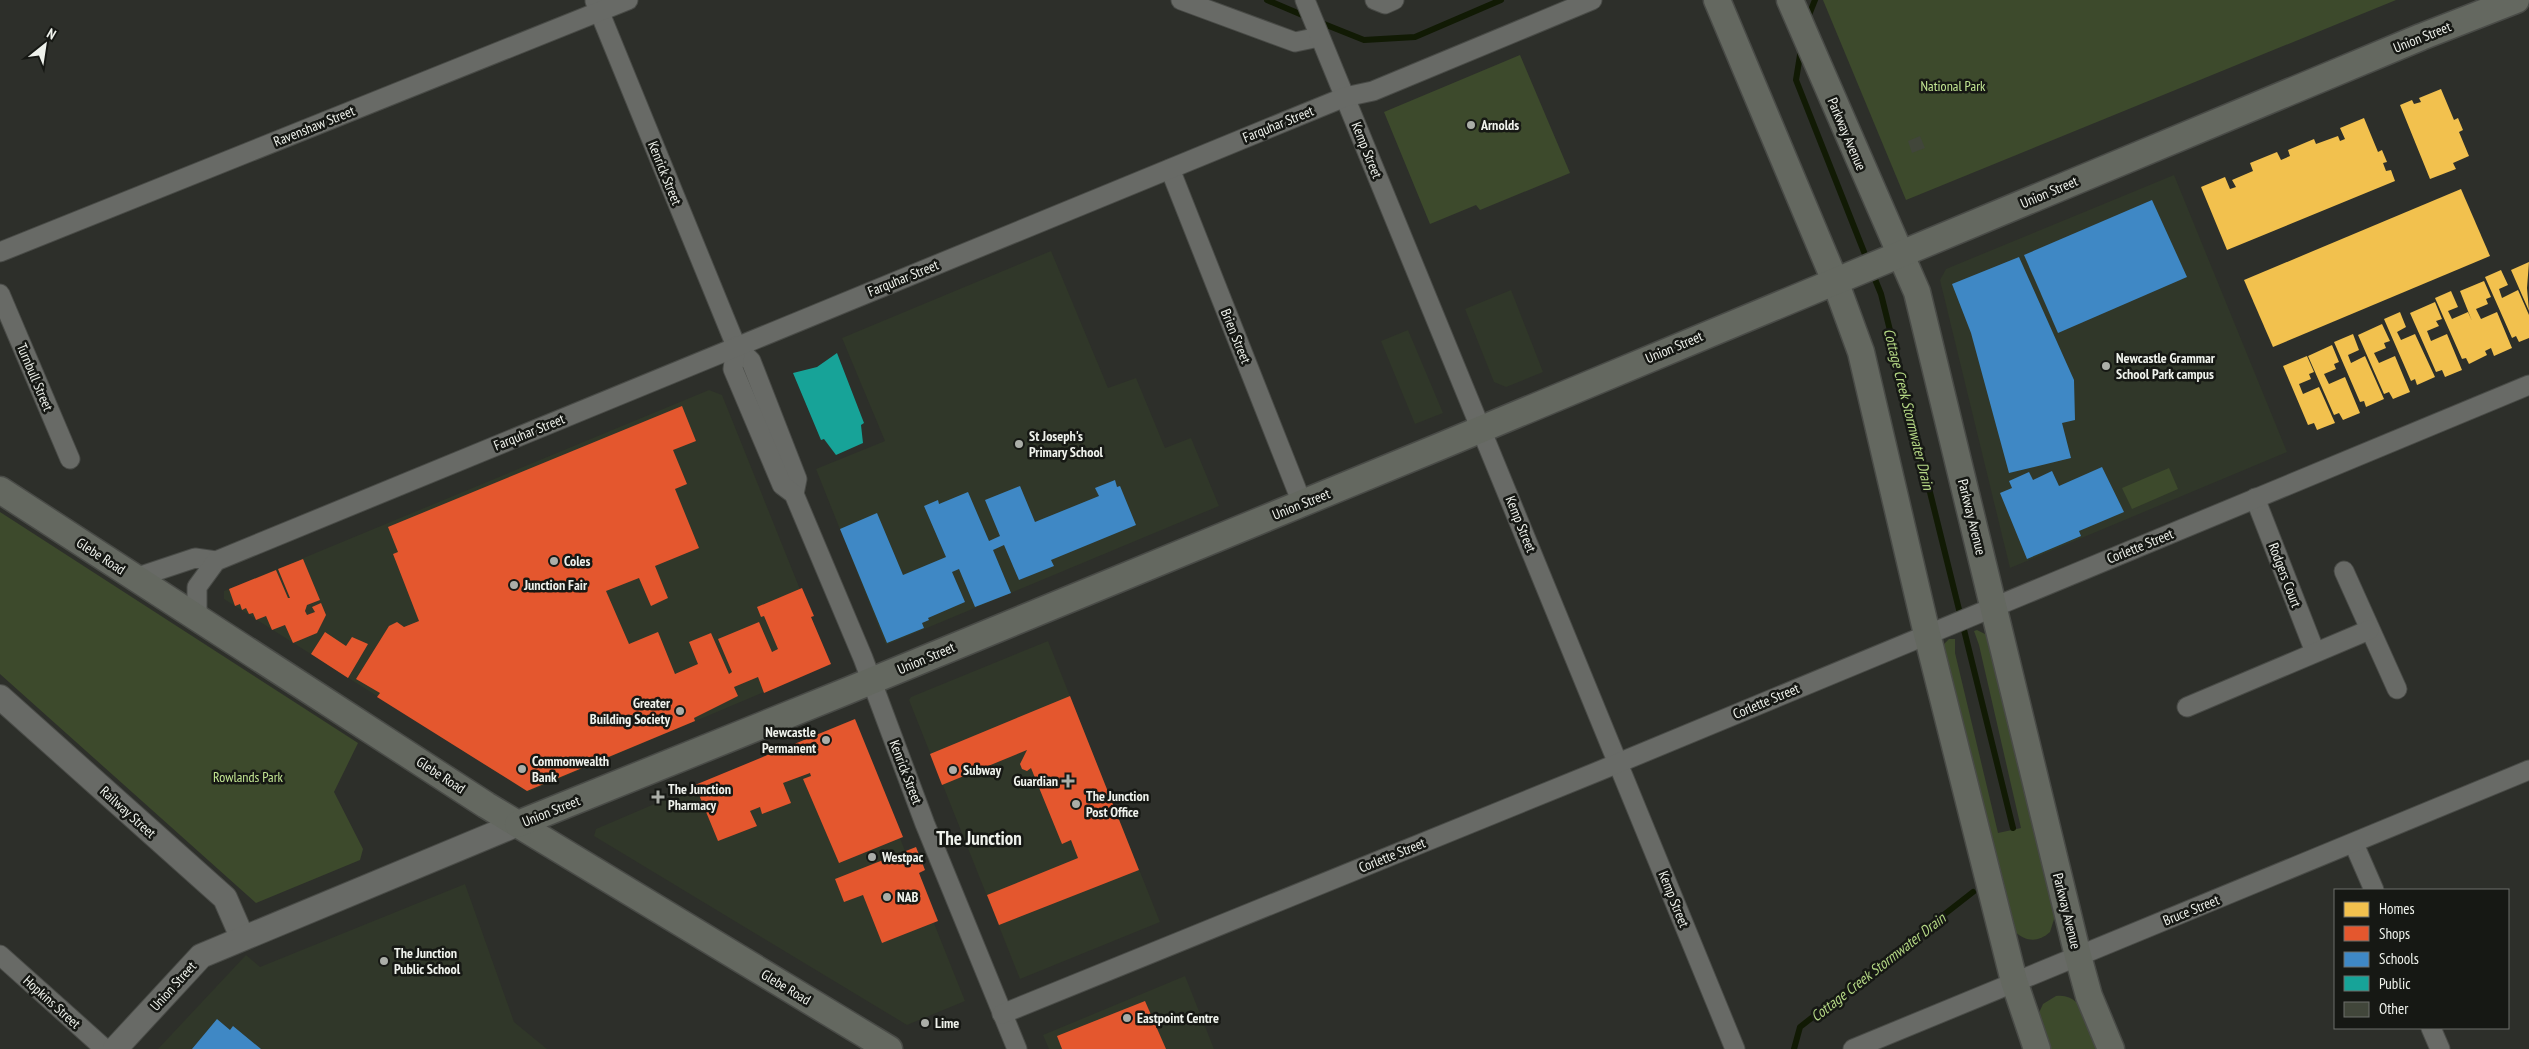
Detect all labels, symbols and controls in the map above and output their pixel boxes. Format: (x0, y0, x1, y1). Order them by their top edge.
street label: Union Street (2391, 17, 2454, 57)
north arrow (20, 20, 70, 70)
text: N (44, 24, 59, 43)
park label: National Park (1921, 77, 1986, 95)
street label: Parkway Avenue (1824, 95, 1871, 173)
street label: Ravenshaw Street (271, 101, 357, 150)
street label: Farquhar Street (1240, 102, 1316, 146)
place label: Arnolds (1480, 116, 1519, 134)
street label: Kemp Street (1348, 119, 1387, 181)
marker: Arnolds (1465, 119, 1477, 131)
street label: Kenrick Street (644, 138, 686, 208)
street label: Union Street (2018, 172, 2081, 212)
street label: Farquhar Street (865, 256, 941, 300)
street label: Brien Street (1217, 306, 1255, 366)
water label: Cottage Creek Stormwater Drain (1880, 326, 1939, 493)
street label: Union Street (1643, 327, 1706, 367)
street label: Turnbull Street (13, 340, 57, 414)
place label: Newcastle Grammar School Park campus (2116, 349, 2216, 383)
marker: Newcastle Grammar School Park campus (2100, 360, 2112, 372)
street label: Farquhar Street (491, 410, 567, 454)
place label: St Joseph's Primary School (1029, 427, 1104, 461)
marker: St Joseph's Primary School (1013, 438, 1025, 450)
street label: Parkway Avenue (1954, 477, 1990, 557)
street label: Union Street (1270, 484, 1333, 524)
street label: Kemp Street (1502, 493, 1541, 555)
street label: Corlette Street (2104, 524, 2176, 568)
street label: Glebe Road (73, 534, 129, 578)
street label: Rodgers Court (2264, 540, 2306, 610)
place label: Coles (564, 552, 591, 570)
marker: Coles (548, 555, 560, 567)
place label: Junction Fair (523, 576, 588, 594)
marker: Junction Fair (508, 579, 520, 591)
street label: Union Street (895, 638, 958, 678)
street label: Corlette Street (1730, 679, 1802, 723)
place label: Greater Building Society (590, 694, 671, 728)
marker: Greater Building Society (674, 705, 686, 717)
place label: Newcastle Permanent (762, 723, 816, 757)
marker: Newcastle Permanent (820, 734, 832, 746)
street label: Kenrick Street (886, 737, 926, 807)
place label: Commonwealth Bank (532, 752, 609, 786)
street label: Glebe Road (413, 753, 469, 797)
place label: Subway (963, 761, 1002, 779)
marker: Commonwealth Bank (516, 763, 528, 775)
marker: Subway (947, 764, 959, 776)
park label: Rowlands Park (213, 768, 284, 786)
place label: Guardian (1013, 772, 1058, 790)
marker: Guardian (1062, 775, 1074, 787)
place label: The Junction Pharmacy (668, 780, 731, 814)
street label: Railway Street (96, 782, 160, 842)
place label: The Junction Post Office (1086, 787, 1149, 821)
street label: Union Street (520, 791, 583, 831)
marker: The Junction Pharmacy (652, 791, 664, 803)
marker: The Junction Post Office (1070, 798, 1082, 810)
district label: The Junction (936, 826, 1022, 850)
street label: Corlette Street (1356, 833, 1428, 877)
place label: Westpac (881, 848, 923, 866)
marker: Westpac (866, 851, 878, 863)
street label: Kemp Street (1655, 868, 1694, 930)
street label: Parkway Avenue (2049, 871, 2085, 951)
place label: NAB (897, 888, 919, 906)
legend (2334, 889, 2509, 1029)
marker: NAB (881, 891, 893, 903)
street label: Bruce Street (2160, 891, 2222, 929)
text: Homes (2379, 899, 2415, 918)
water label: Cottage Creek Stormwater Drain (1807, 908, 1950, 1025)
text: Shops (2379, 924, 2410, 943)
place label: The Junction Public School (394, 944, 461, 978)
text: Schools (2379, 949, 2419, 968)
marker: The Junction Public School (378, 955, 390, 967)
street label: Union Street (146, 957, 200, 1015)
street label: Glebe Road (758, 965, 814, 1009)
street label: Hopkins Street (20, 972, 84, 1033)
text: Public (2379, 974, 2411, 993)
text: Other (2379, 999, 2409, 1018)
place label: Eastpoint Centre (1137, 1009, 1219, 1027)
marker: Eastpoint Centre (1121, 1012, 1133, 1024)
place label: Lime (935, 1014, 959, 1032)
marker: Lime (919, 1017, 931, 1029)

